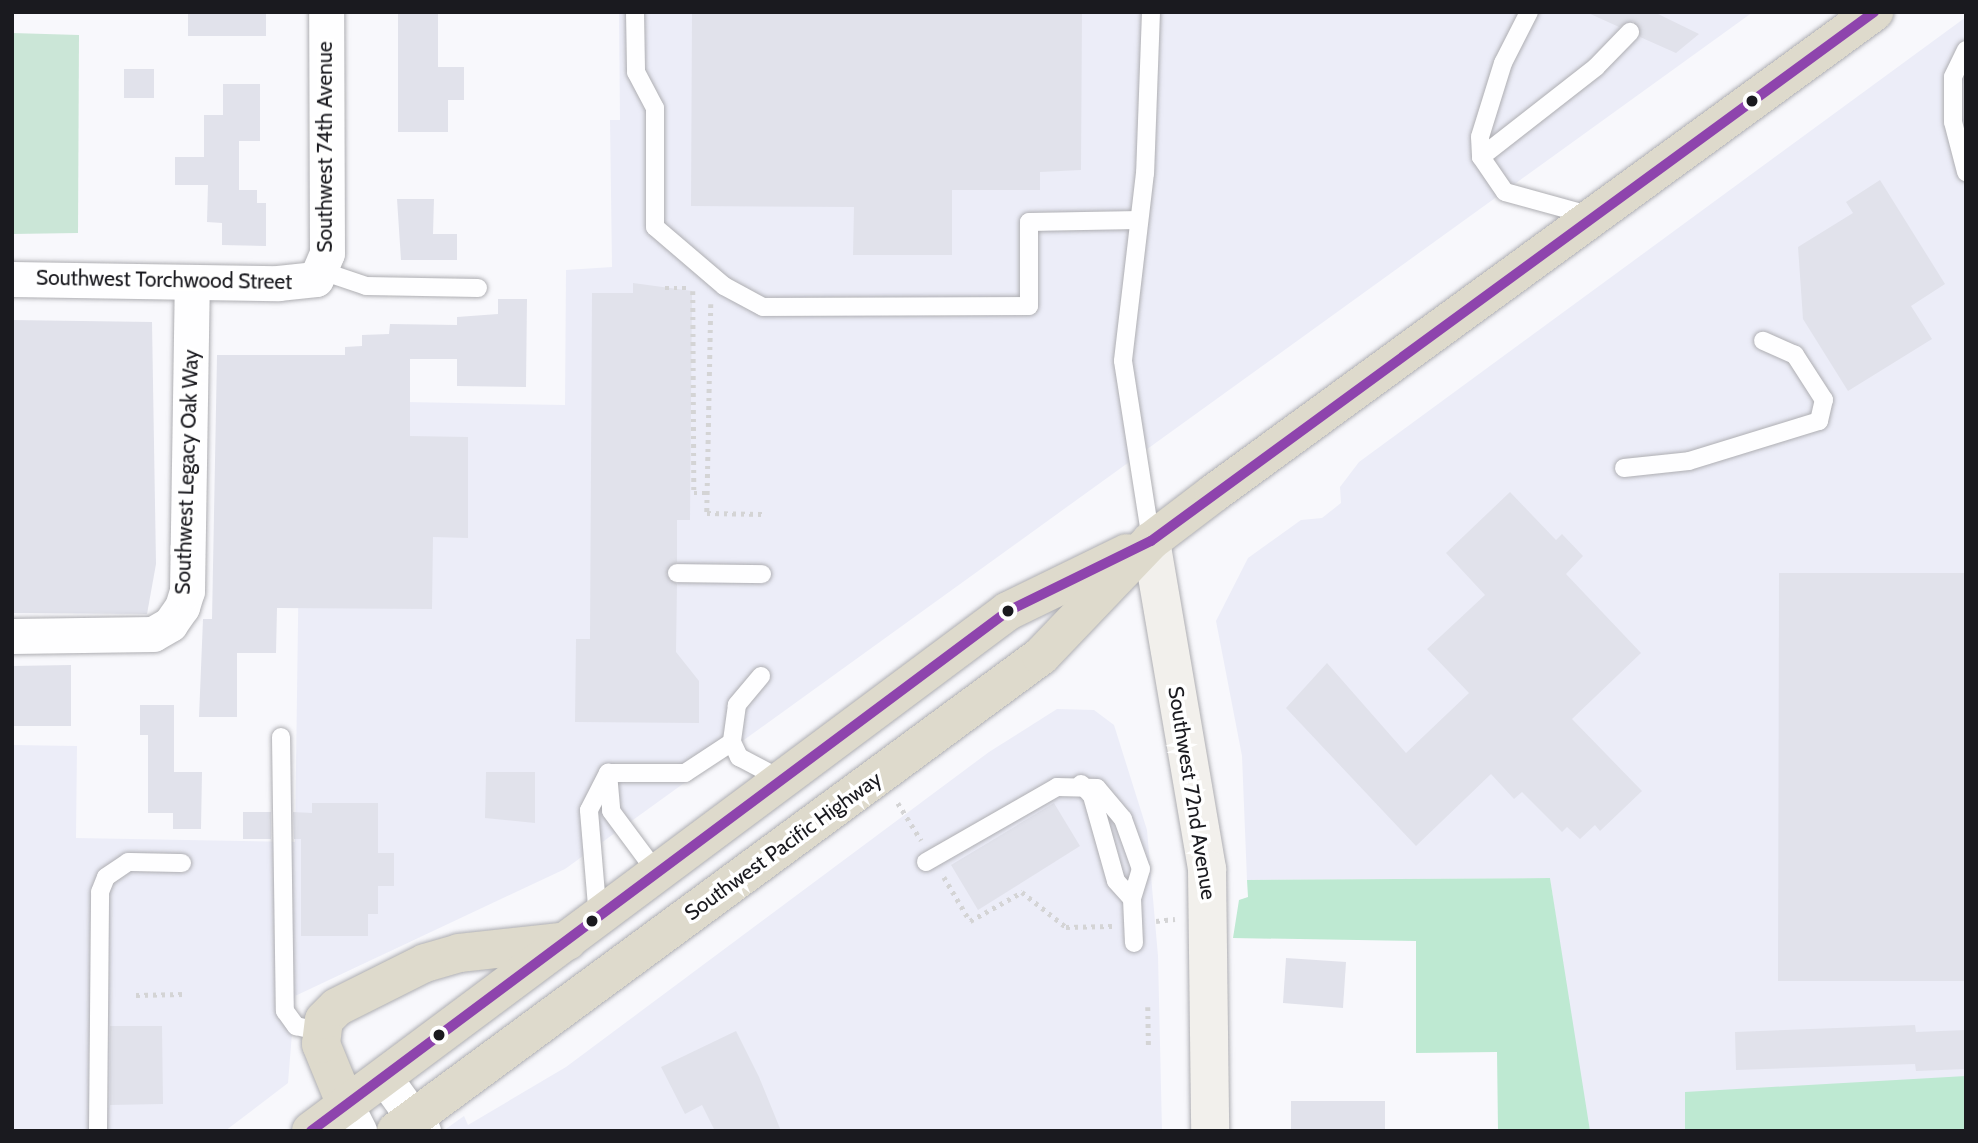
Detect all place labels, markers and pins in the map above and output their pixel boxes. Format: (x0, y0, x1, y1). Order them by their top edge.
unlabelled marker (1745, 94, 1759, 108)
unlabelled marker (1001, 604, 1015, 618)
unlabelled marker (585, 914, 599, 928)
unlabelled marker (432, 1028, 446, 1042)

